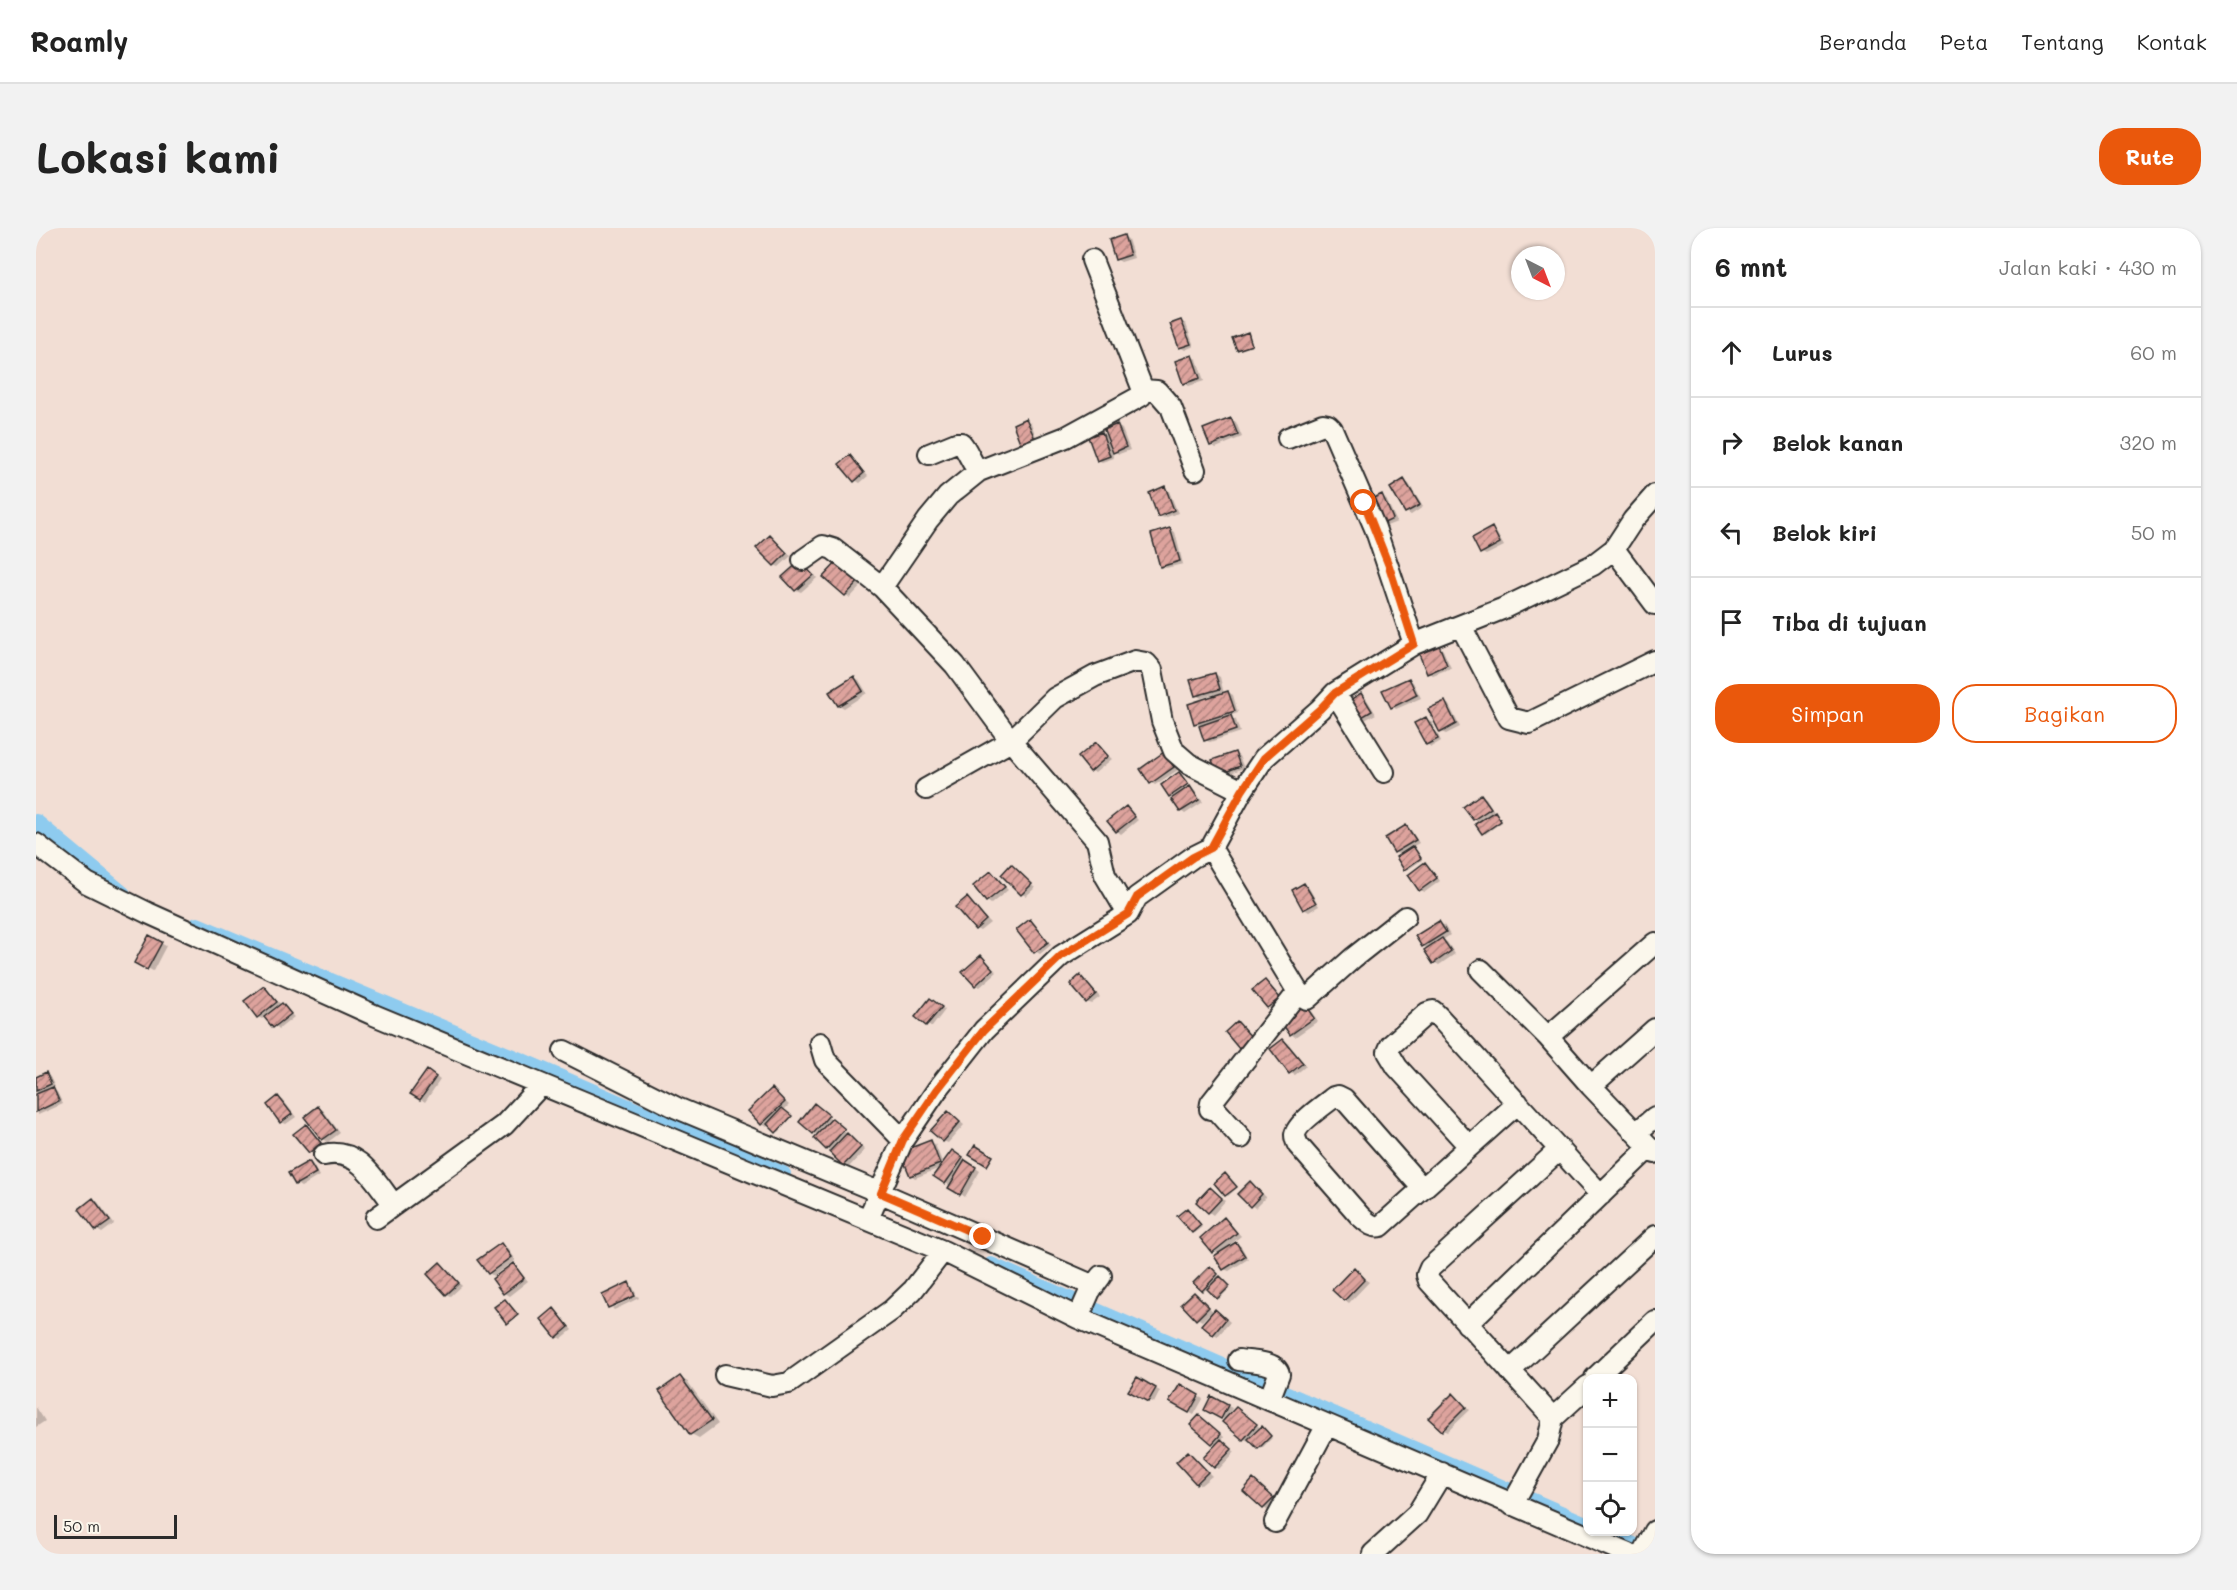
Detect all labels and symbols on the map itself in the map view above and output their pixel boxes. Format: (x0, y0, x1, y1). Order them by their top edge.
north arrow (1511, 246, 1565, 300)
route start (1350, 489, 1376, 515)
route end (969, 1223, 995, 1249)
scale bar (54, 1512, 177, 1540)

